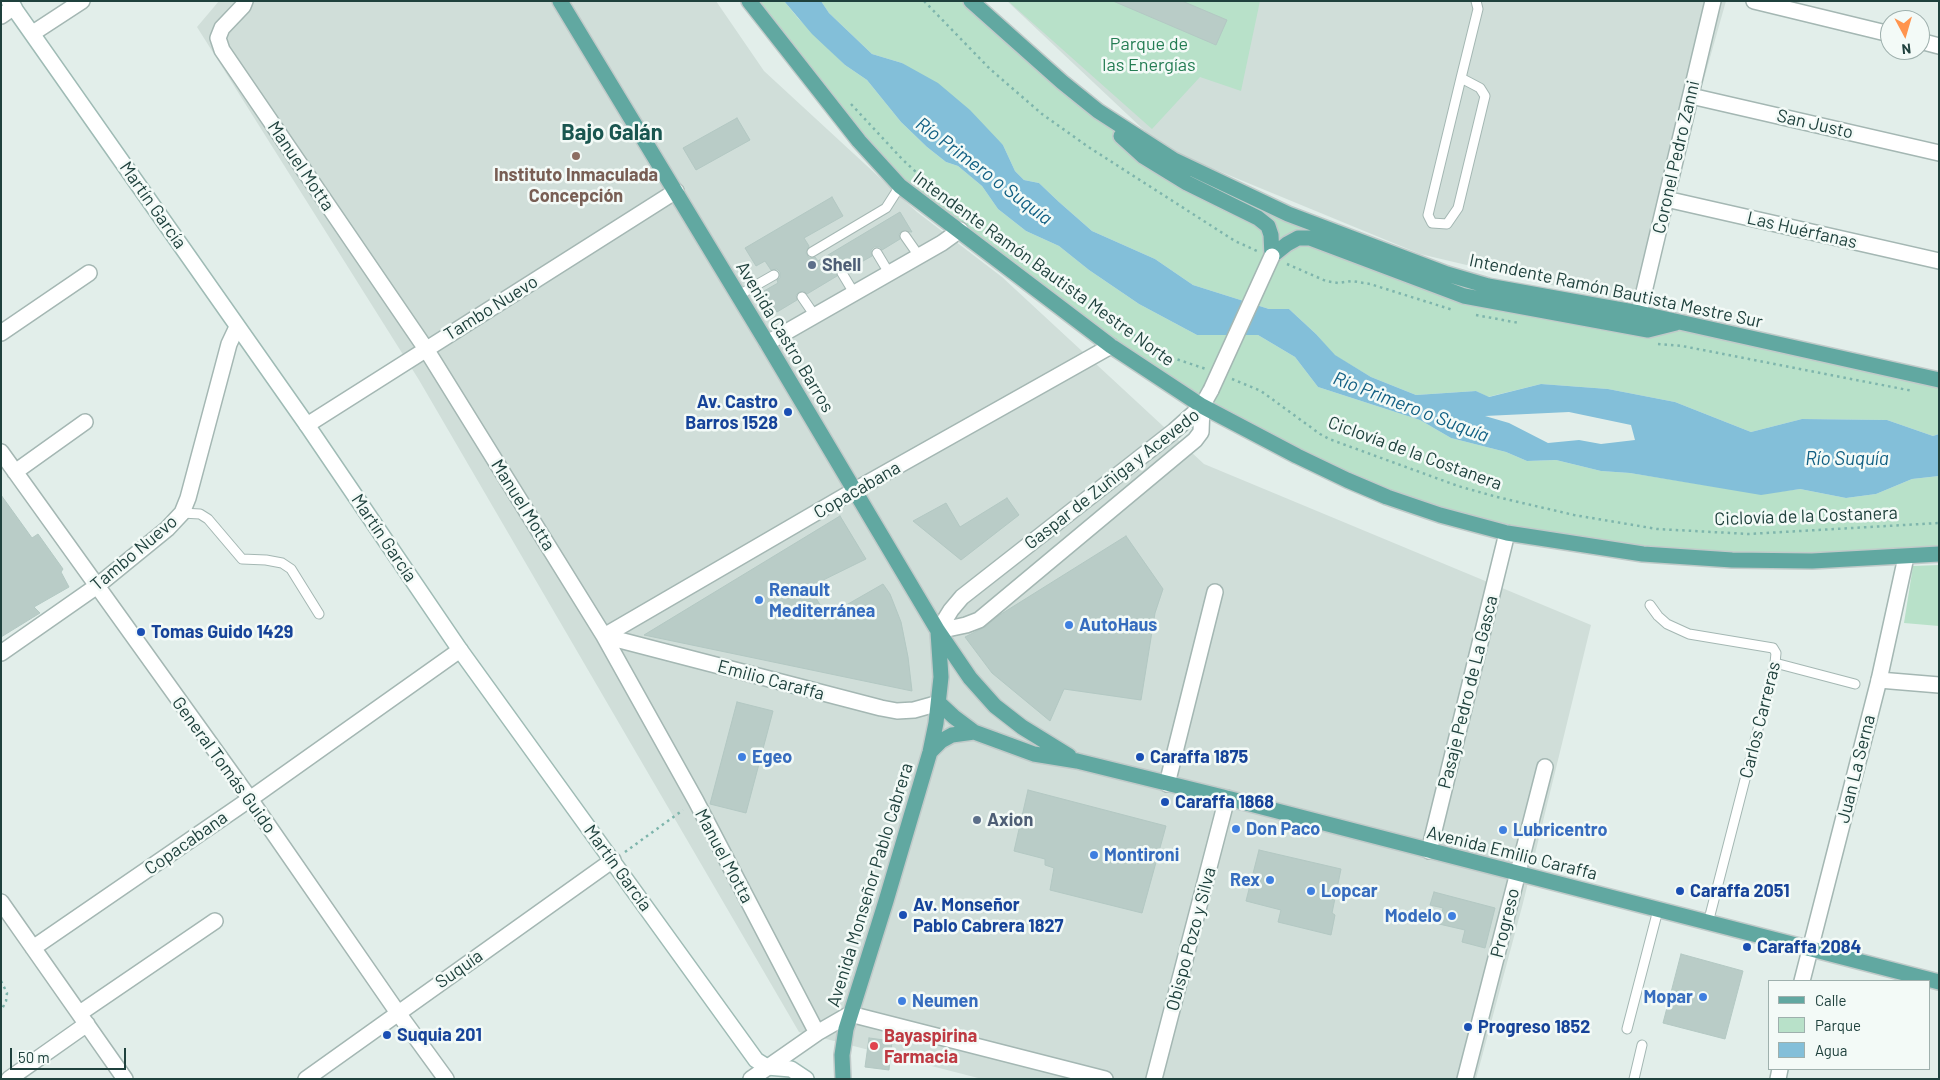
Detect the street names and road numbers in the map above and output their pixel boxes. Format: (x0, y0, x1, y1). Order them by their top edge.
street label: Coronel Pedro Zanni (1648, 78, 1704, 236)
street label: San Justo (1775, 105, 1855, 143)
street label: Manuel Motta (263, 117, 339, 215)
street label: Martín García (115, 157, 191, 253)
street label: Intendente Ramón Bautista Mestre Norte (909, 167, 1179, 371)
street label: Las Huérfanas (1745, 207, 1859, 253)
street label: Intendente Ramón Bautista Mestre Sur (1467, 249, 1765, 333)
street label: Avenida Castro Barros (731, 258, 839, 416)
street label: Tambo Nuevo (440, 271, 542, 345)
street label: Gaspar de Zuñiga y Acevedo (1020, 404, 1204, 554)
street label: Ciclovía de la Costanera (1325, 411, 1505, 495)
street label: Manuel Motta (486, 455, 560, 555)
street label: Copacabana (810, 457, 904, 523)
street label: Martín García (347, 490, 421, 586)
street label: Ciclovía de la Costanera (1714, 502, 1898, 530)
street label: Tambo Nuevo (86, 511, 182, 595)
street label: Pasaje Pedro de La Gasca (1434, 593, 1502, 791)
street label: Emilio Caraffa (715, 655, 827, 705)
street label: Carlos Carreras (1735, 659, 1785, 781)
street label: General Tomás Guido (167, 693, 281, 837)
street label: Juan La Serna (1832, 712, 1880, 826)
street label: Avenida Monseñor Pablo Cabrera (823, 760, 917, 1010)
street label: Manuel Motta (690, 805, 758, 907)
street label: Copacabana (140, 807, 232, 879)
street label: Martín García (579, 821, 657, 915)
street label: Avenida Emilio Caraffa (1424, 821, 1600, 885)
street label: Obispo Pozo y Silva (1161, 865, 1221, 1013)
street label: Progreso (1486, 886, 1524, 960)
street label: Suquía (431, 945, 487, 993)

